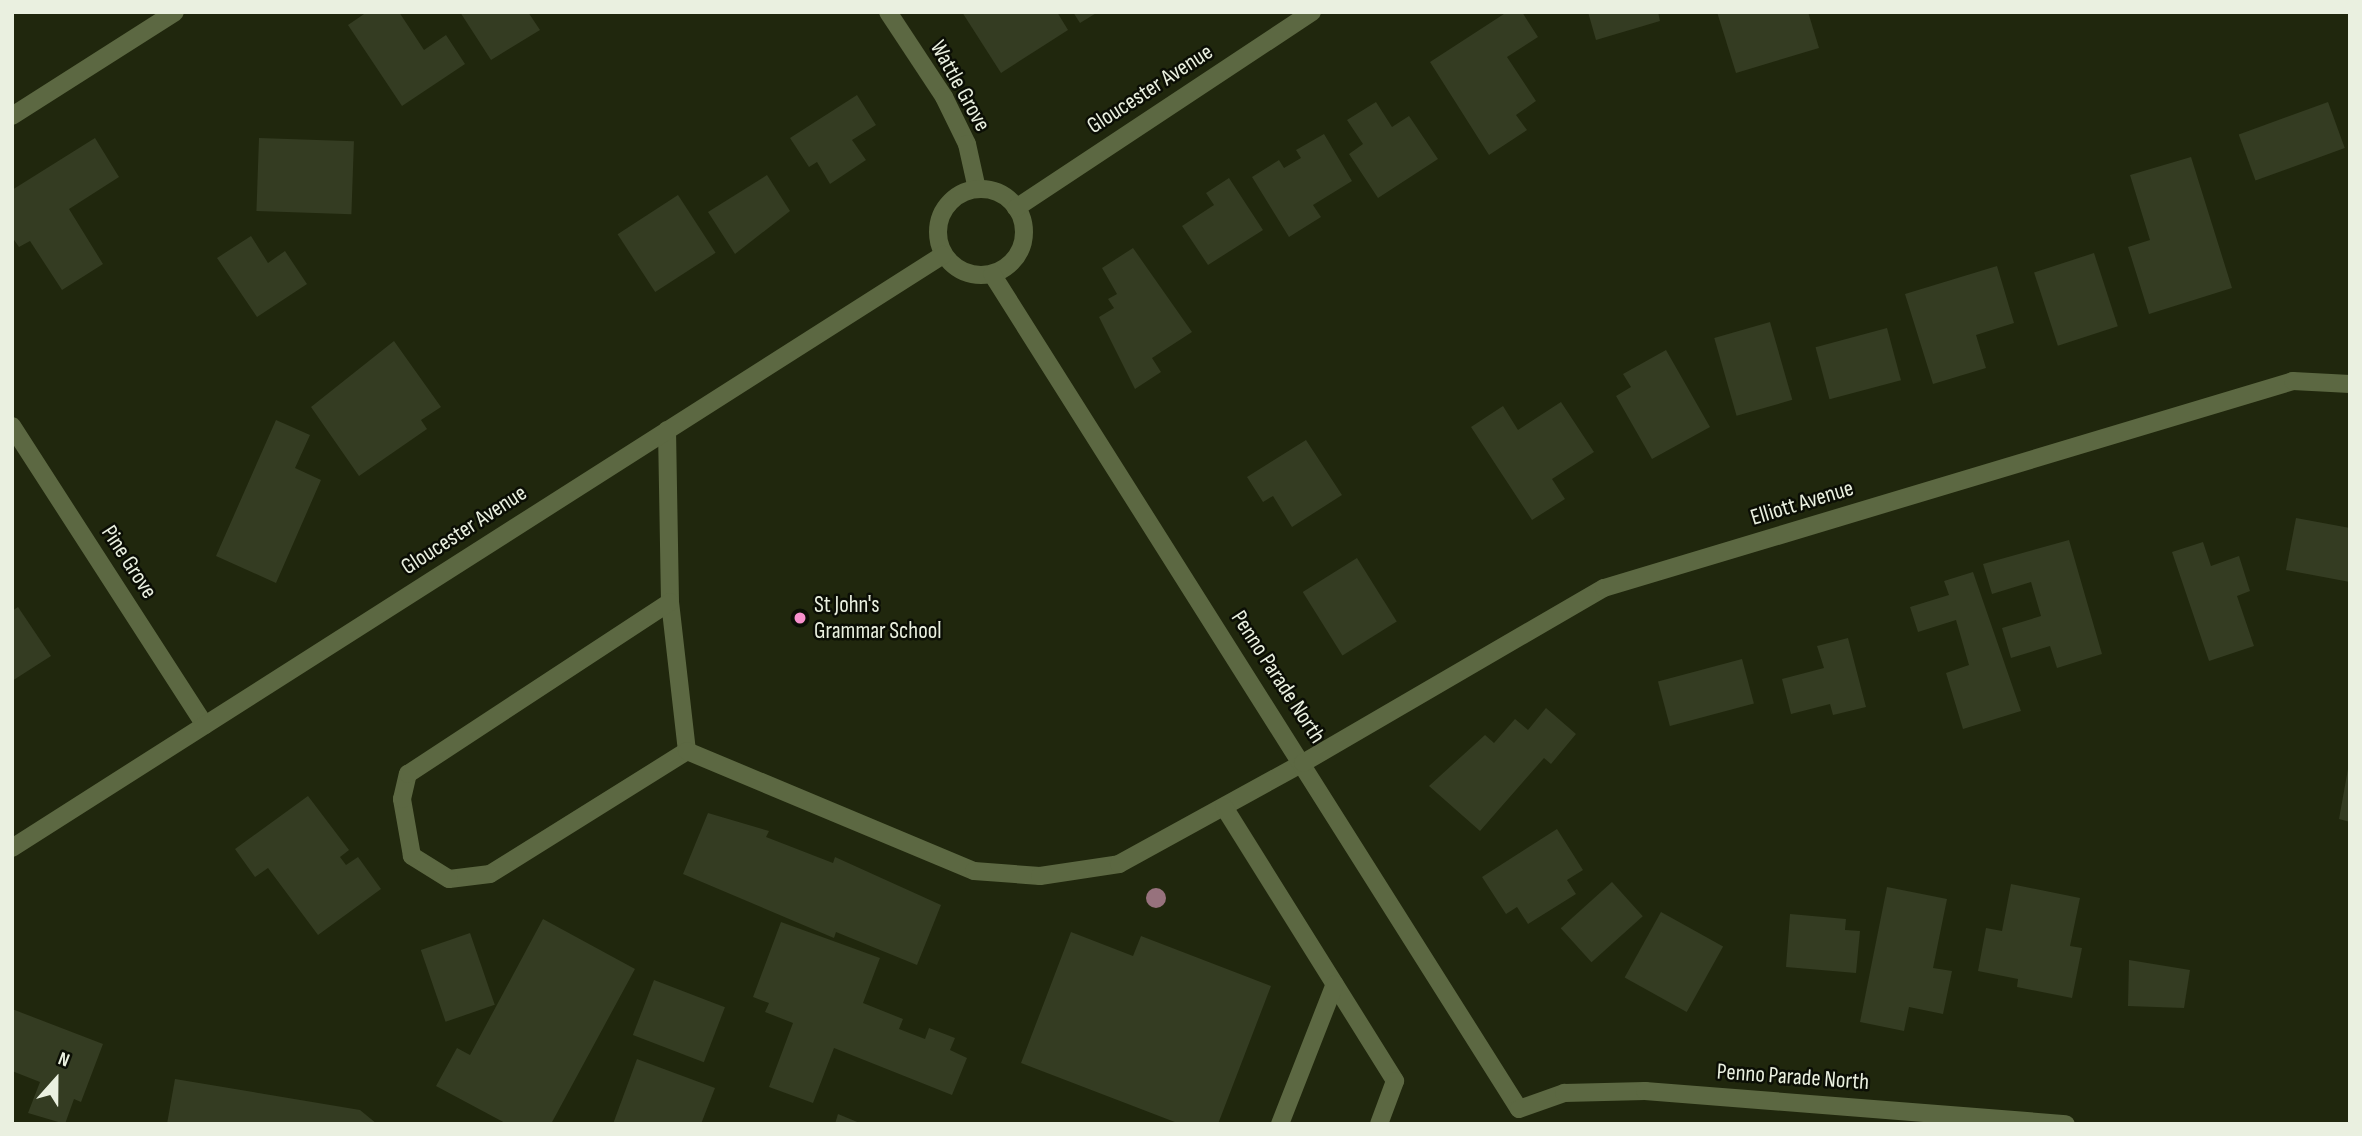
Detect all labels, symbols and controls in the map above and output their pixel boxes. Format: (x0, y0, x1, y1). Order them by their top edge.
street label: Wattle Grove (924, 36, 996, 136)
street label: Gloucester Avenue (1082, 38, 1218, 140)
street label: Elliott Avenue (1747, 474, 1857, 532)
street label: Gloucester Avenue (396, 479, 532, 581)
street label: Pine Grove (95, 520, 163, 604)
place label: St John's Grammar School (814, 591, 942, 645)
street label: Penno Parade North (1225, 605, 1331, 749)
marker: St John's Grammar School (792, 610, 808, 626)
north arrow (21, 1045, 91, 1115)
text: N (55, 1047, 73, 1072)
street label: Penno Parade North (1716, 1058, 1870, 1096)

